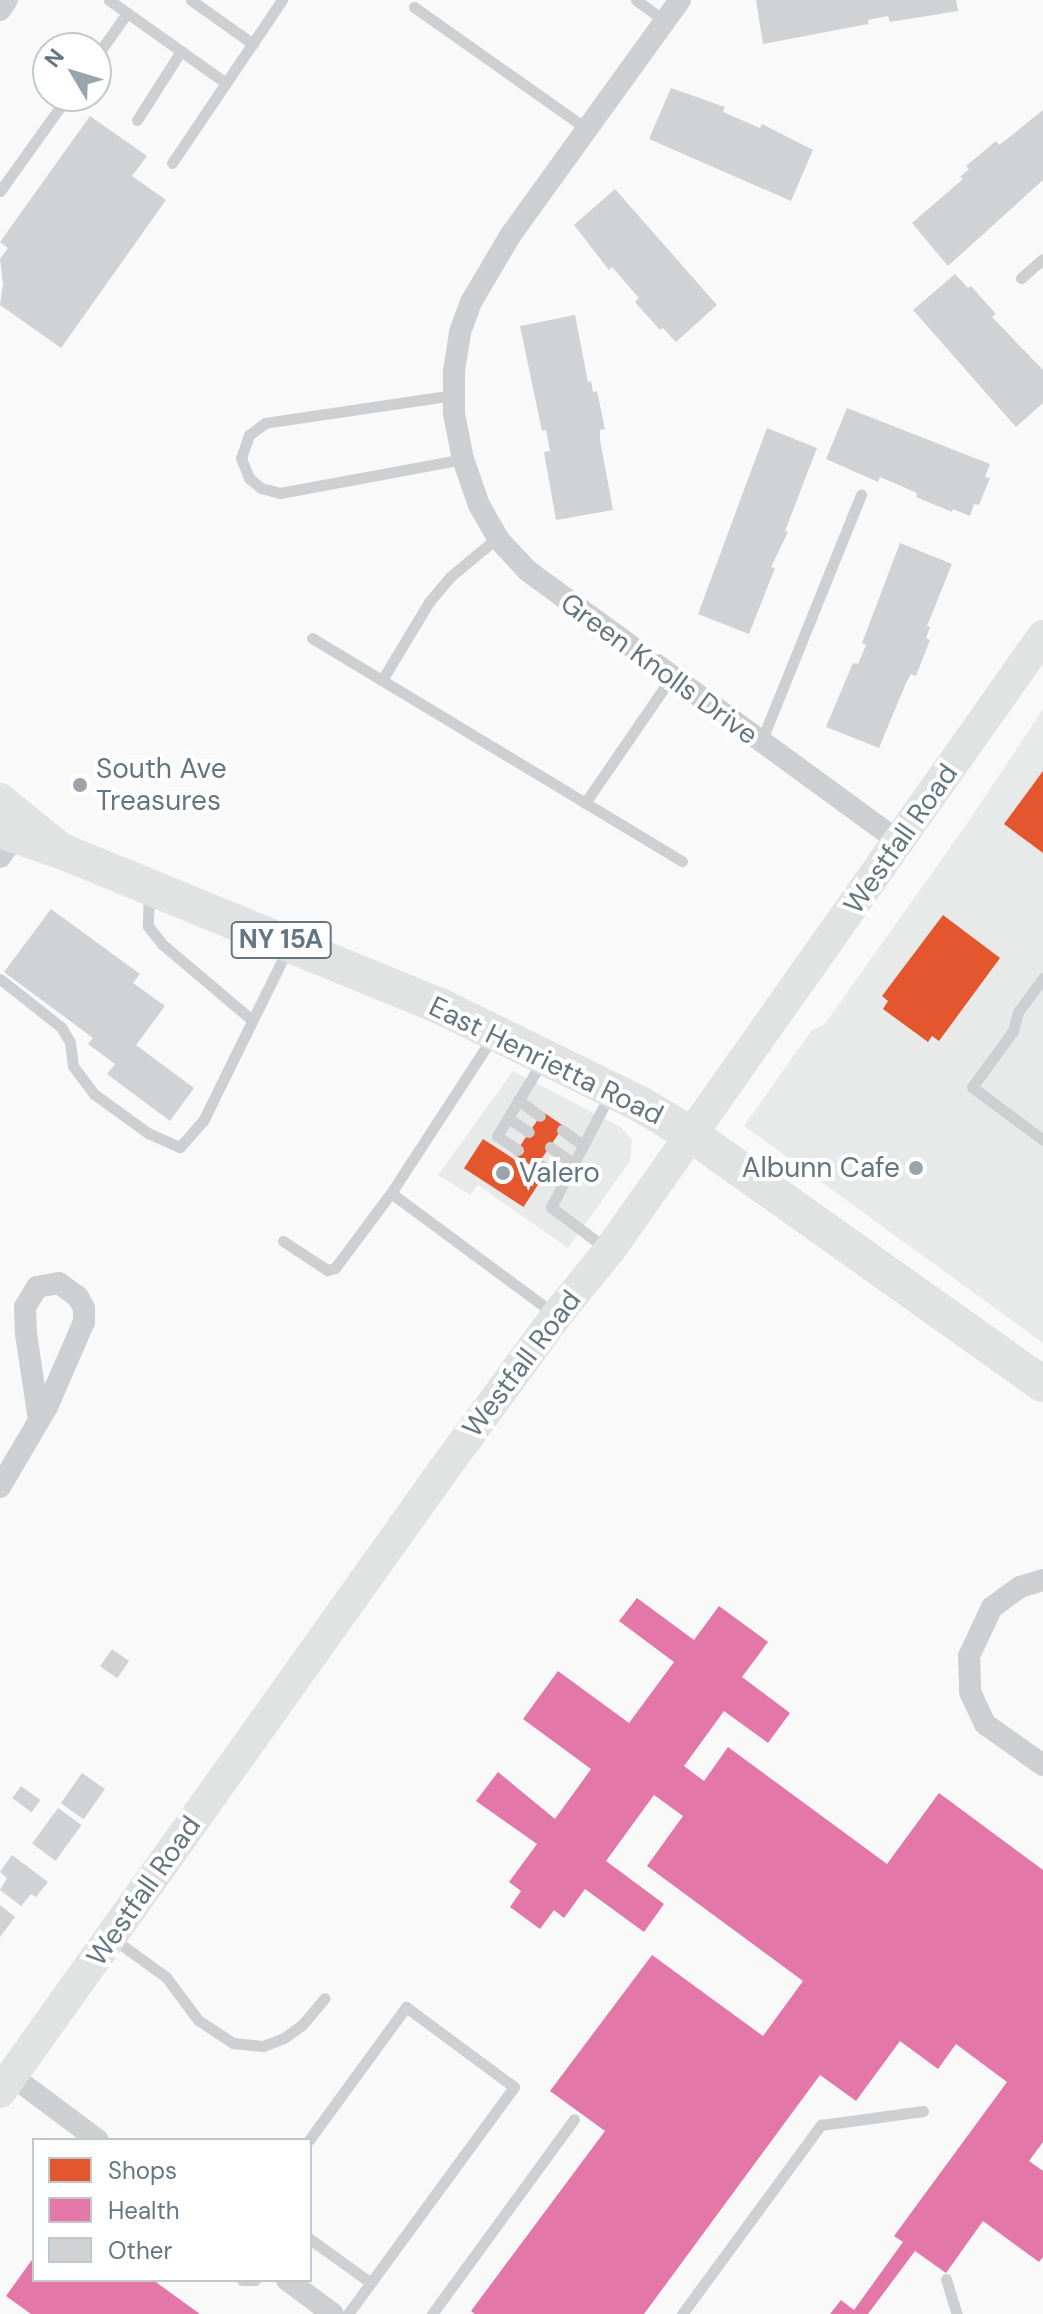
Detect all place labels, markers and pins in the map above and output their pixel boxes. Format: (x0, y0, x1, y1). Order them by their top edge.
place label: South Ave Treasures (96, 752, 227, 818)
marker: South Ave Treasures (71, 776, 89, 794)
place label: Albunn Cafe (742, 1151, 900, 1185)
place label: Valero (519, 1156, 600, 1190)
marker: Albunn Cafe (907, 1159, 925, 1177)
marker: Valero (494, 1164, 512, 1182)

